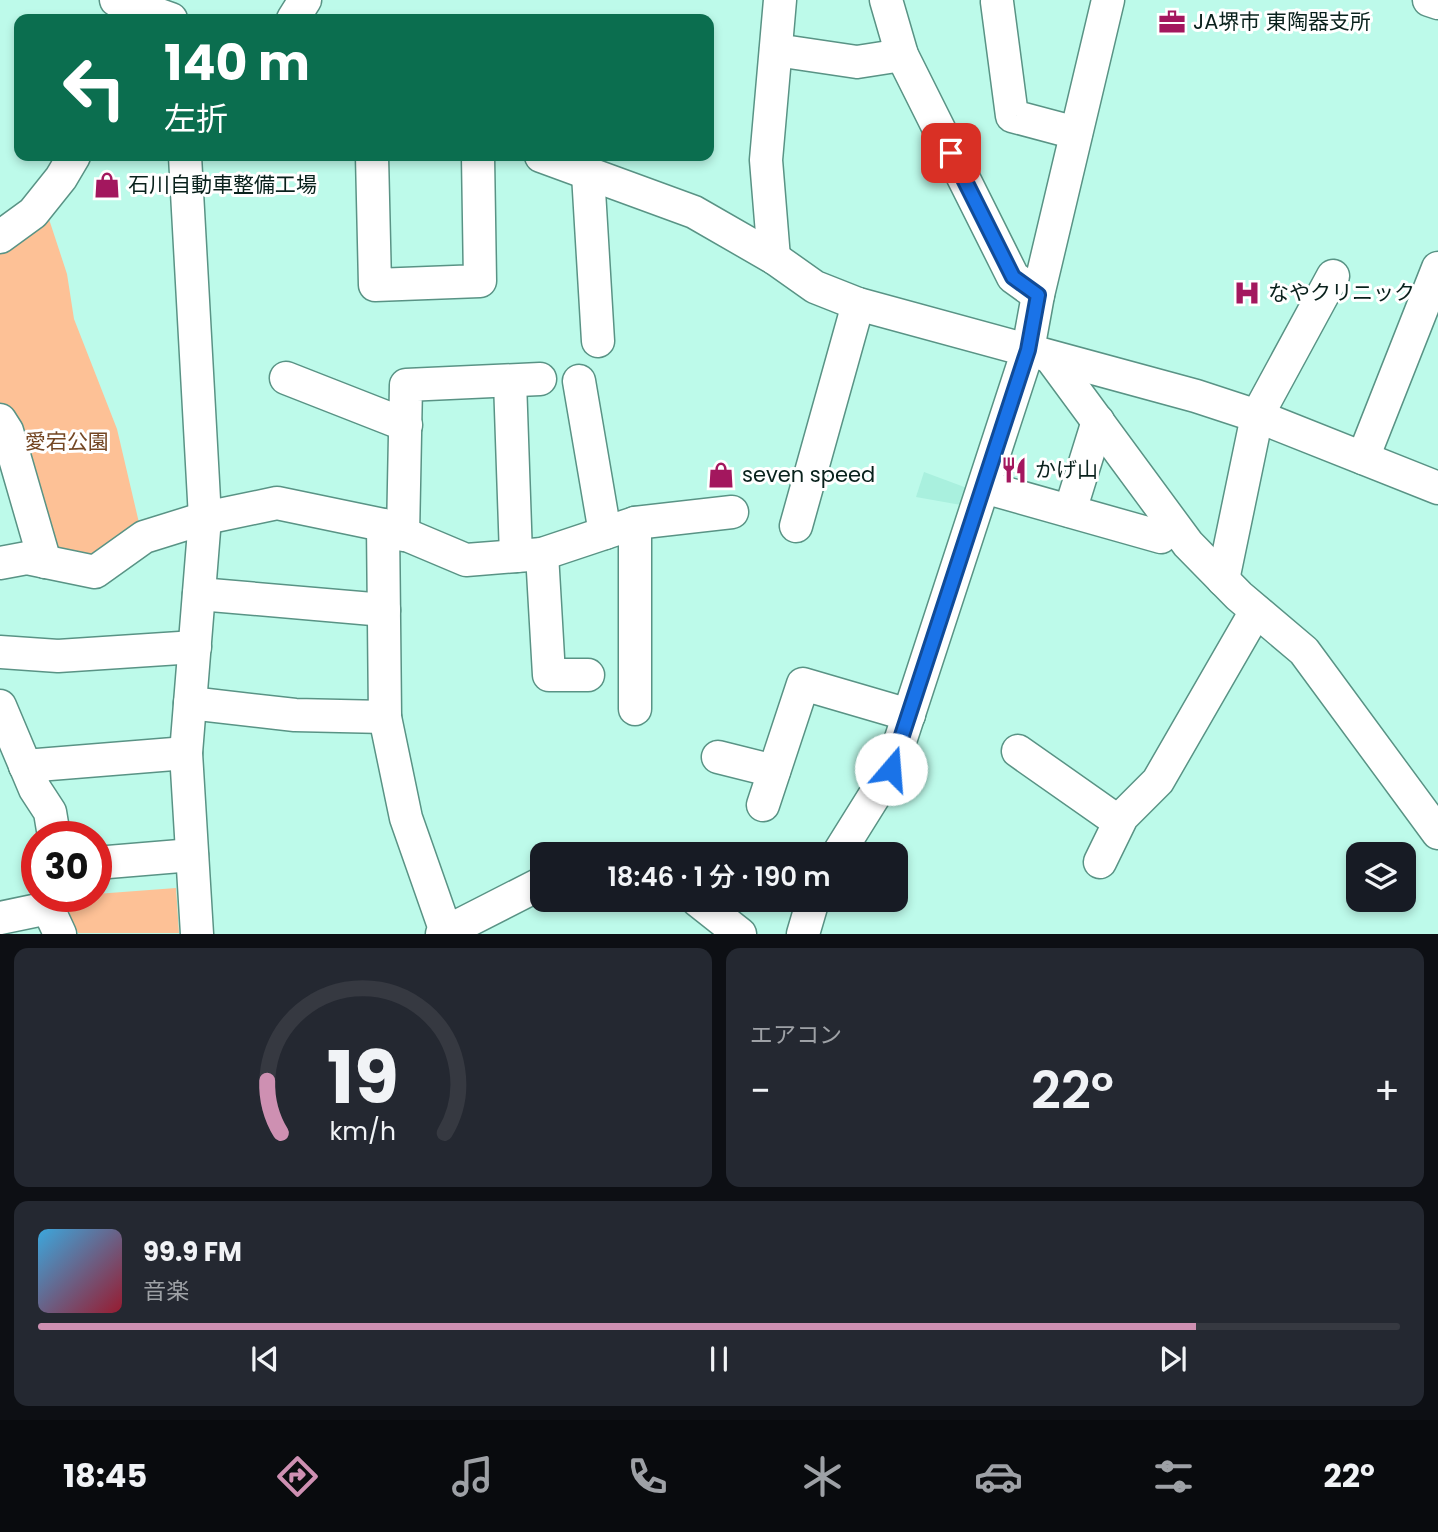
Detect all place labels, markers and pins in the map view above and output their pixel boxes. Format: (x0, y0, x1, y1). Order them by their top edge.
office icon: JA堺市 東陶器支所 (1157, 7, 1187, 37)
place label: JA堺市 東陶器支所 (1193, 7, 1371, 36)
pin (921, 123, 981, 183)
shop icon: 石川自動車整備工場 (92, 170, 122, 200)
place label: 石川自動車整備工場 (128, 170, 317, 199)
hospital icon: なやクリニック (1232, 278, 1262, 308)
place label: なやクリニック (1268, 278, 1415, 307)
restaurant icon: かげ山 (999, 455, 1029, 485)
place label: かげ山 (1035, 455, 1098, 484)
shop icon: seven speed (706, 460, 736, 490)
place label: seven speed (742, 460, 875, 489)

